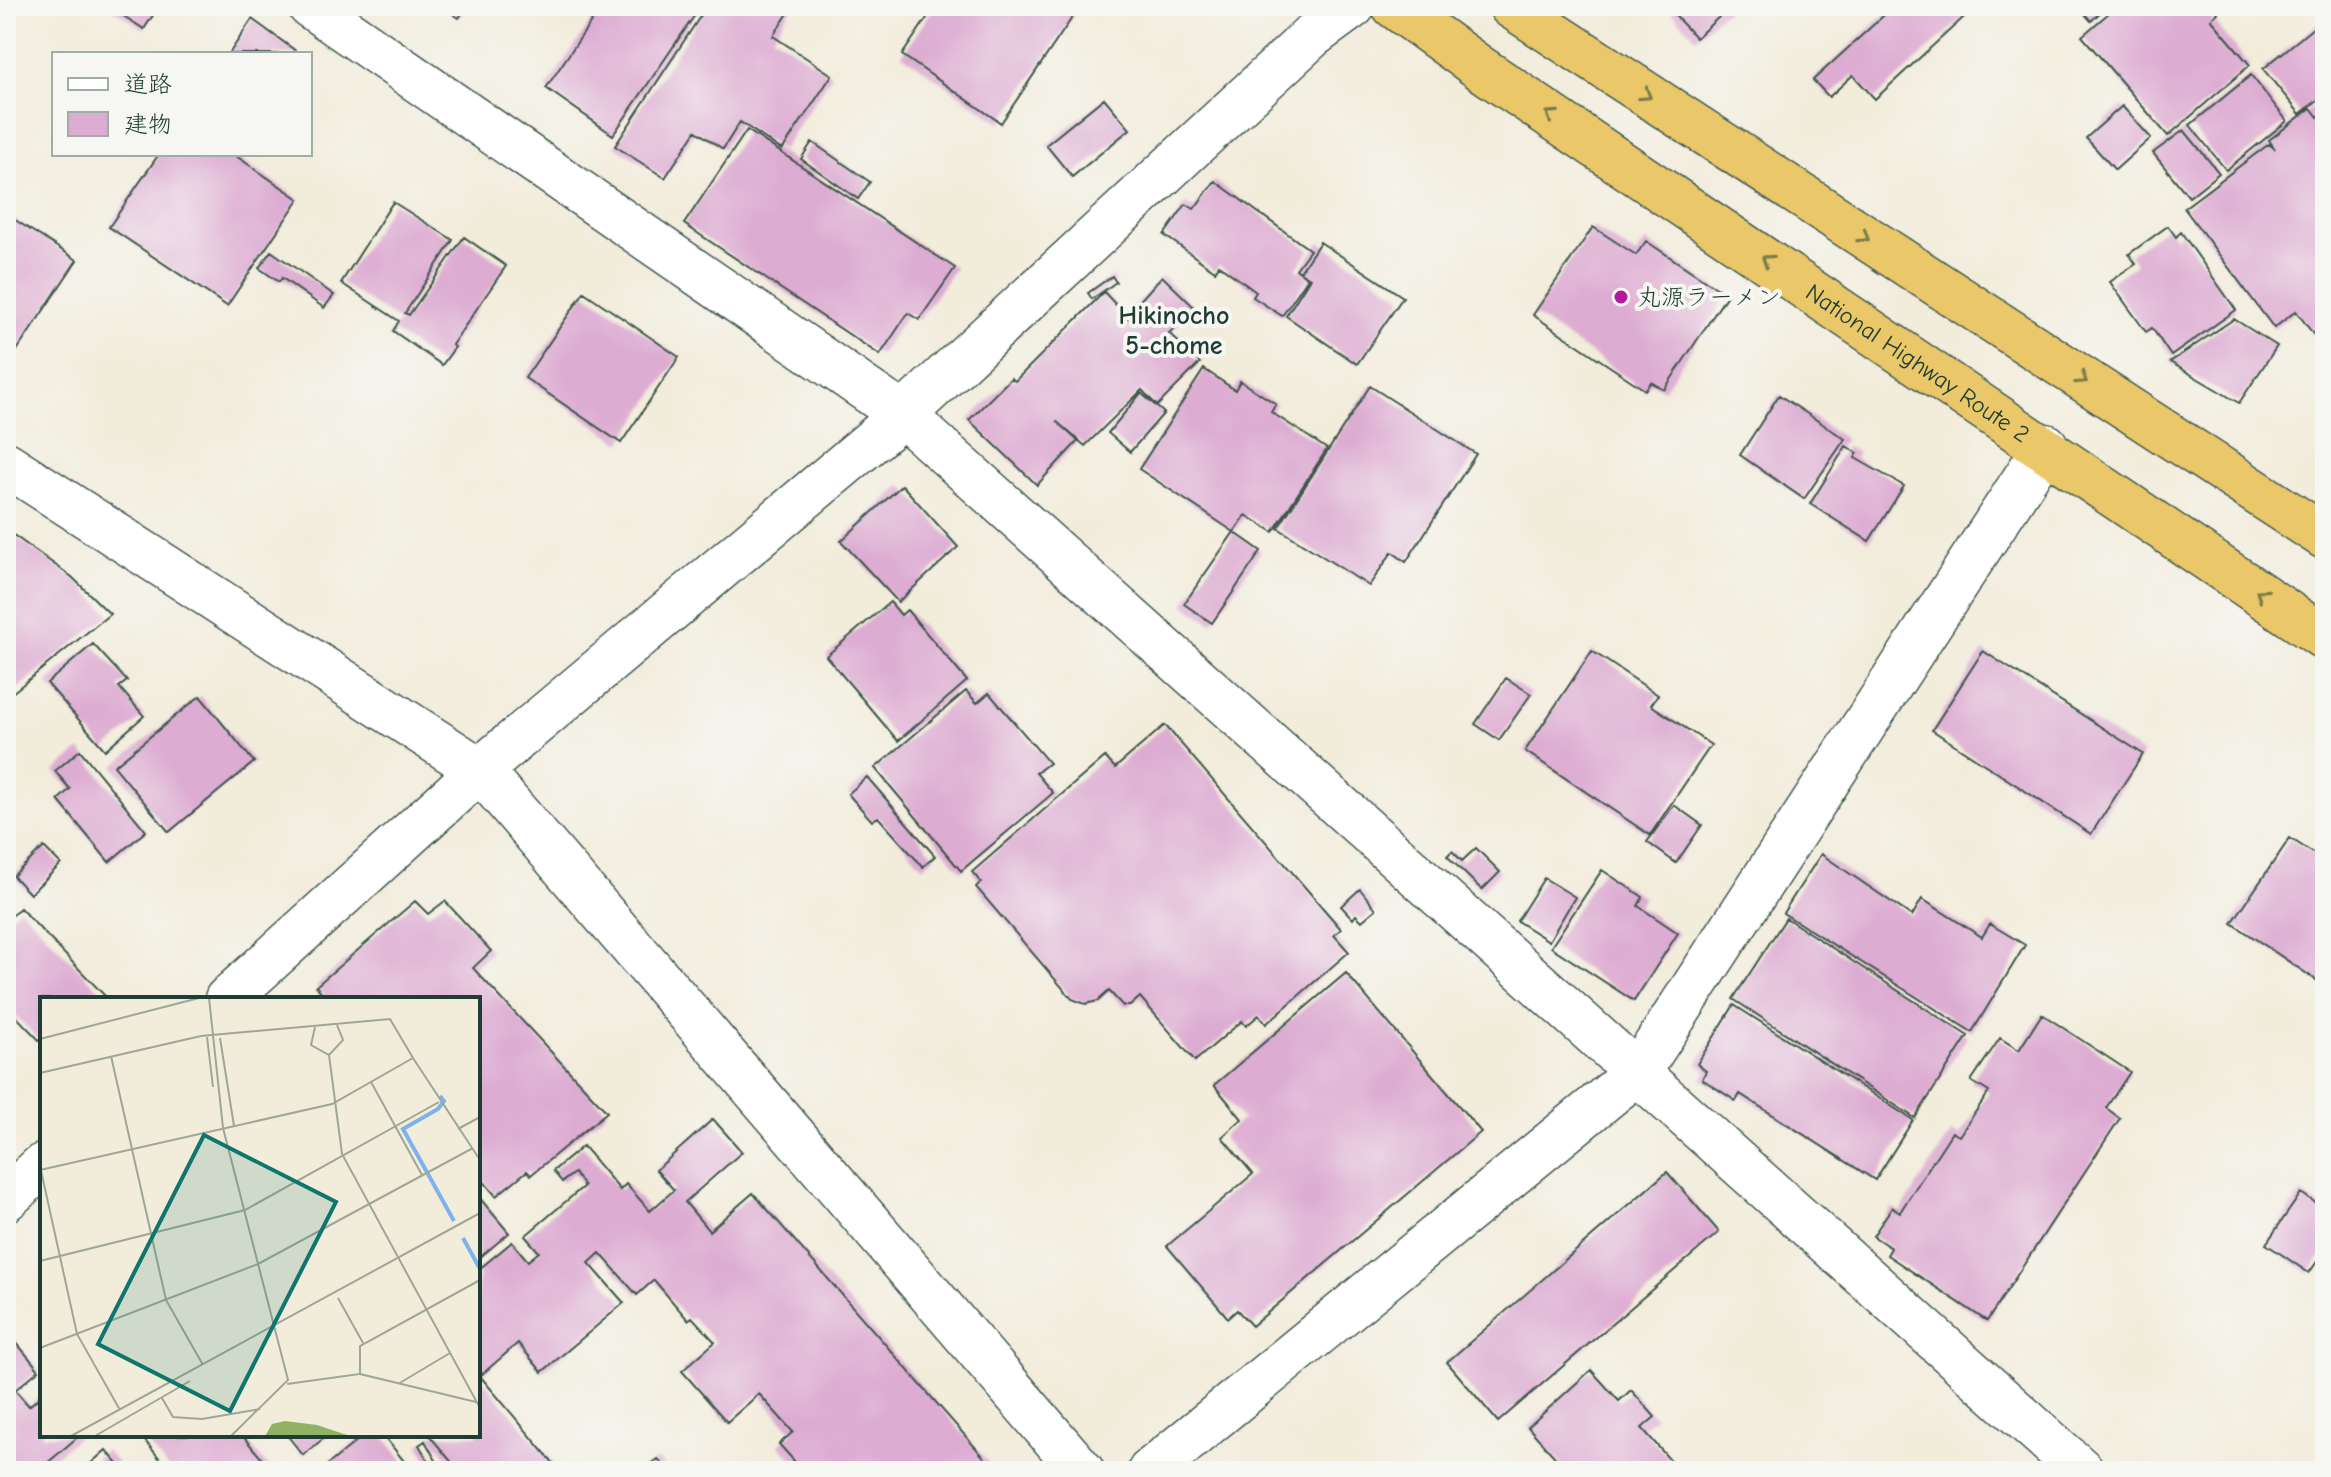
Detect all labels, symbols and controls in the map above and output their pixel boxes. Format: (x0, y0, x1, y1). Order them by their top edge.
legend (52, 52, 312, 156)
text: 道路 (124, 70, 172, 98)
one-way arrow (1638, 85, 1652, 100)
text: 建物 (124, 110, 172, 138)
one-way arrow (1545, 110, 1559, 125)
one-way arrow (1855, 227, 1870, 242)
one-way arrow (1761, 255, 1776, 270)
street label: National Highway Route 2 (1801, 278, 2035, 449)
place label: 丸源ラーメン (1637, 283, 1781, 311)
marker: 丸源ラーメン (1612, 288, 1630, 306)
district label: Hikinocho 5-chome (1119, 301, 1229, 361)
one-way arrow (2073, 370, 2087, 385)
one-way arrow (2255, 589, 2269, 604)
inset map (40, 997, 480, 1437)

